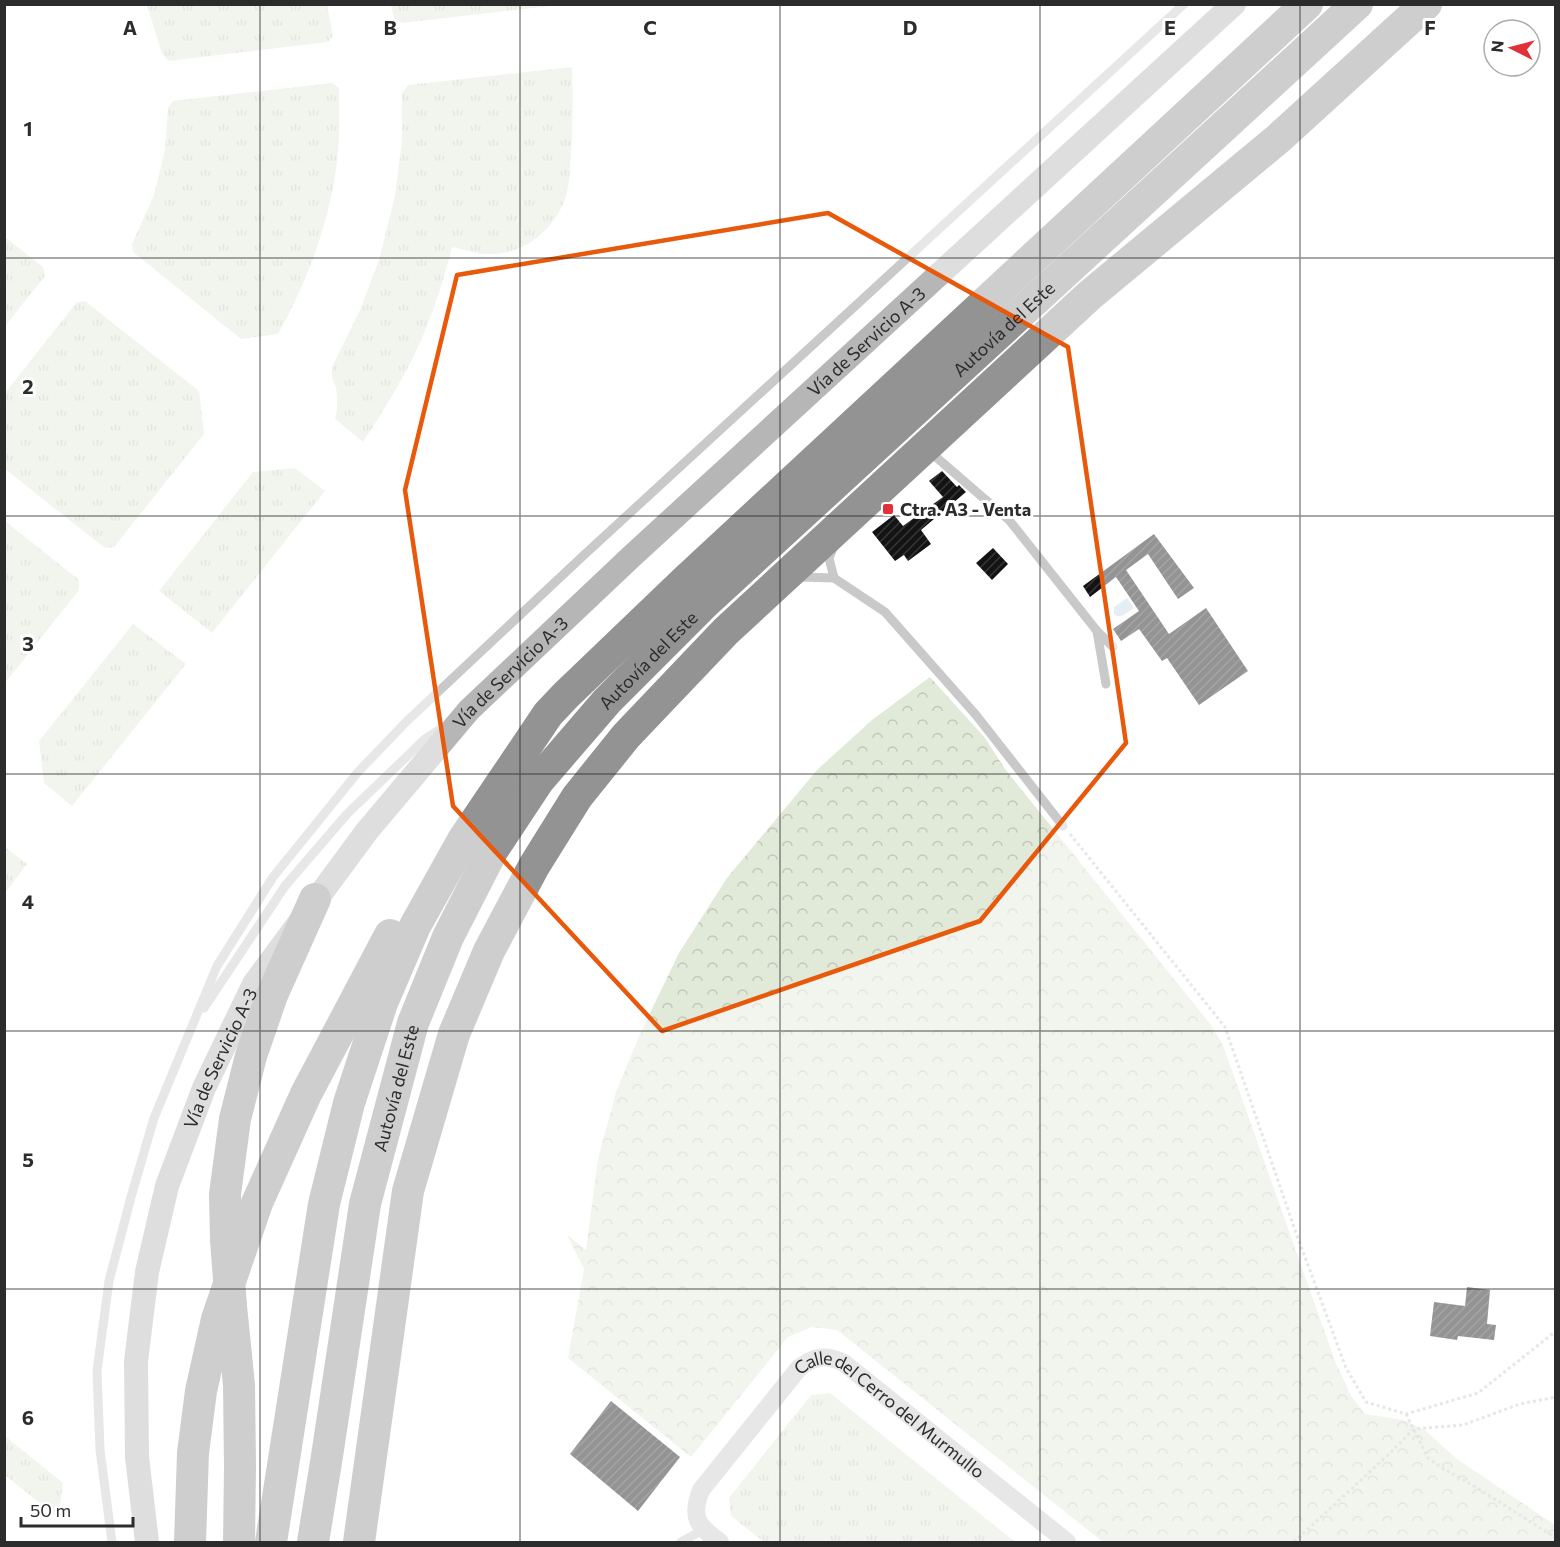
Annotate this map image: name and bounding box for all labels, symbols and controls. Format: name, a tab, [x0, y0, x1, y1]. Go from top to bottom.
text: A	[123, 15, 137, 39]
text: B	[383, 15, 397, 39]
text: C	[643, 15, 657, 39]
text: D	[903, 15, 917, 39]
text: E	[1164, 15, 1176, 39]
text: F	[1424, 15, 1436, 39]
north arrow	[1482, 18, 1542, 78]
text: N	[1487, 39, 1507, 53]
text: 1	[23, 116, 33, 140]
street label: Autovía del Este	[948, 277, 1059, 381]
street label: Vía de Servicio A-3	[803, 282, 929, 401]
text: 2	[22, 374, 34, 398]
place label: Ctra. A3 - Venta	[900, 498, 1031, 520]
marker: Ctra. A3 - Venta	[881, 502, 895, 516]
street label: Autovía del Este	[594, 606, 702, 714]
street label: Vía de Servicio A-3	[448, 612, 572, 732]
text: 3	[22, 631, 34, 655]
text: 4	[22, 889, 34, 913]
street label: Vía de Servicio A-3	[179, 984, 261, 1131]
street label: Autovía del Este	[368, 1022, 423, 1154]
text: 5	[22, 1147, 34, 1171]
street label: Calle del Cerro del Murmullo	[789, 1346, 989, 1483]
text: 6	[22, 1405, 34, 1429]
scale bar	[21, 1490, 134, 1528]
text: 50 m	[30, 1499, 71, 1521]

